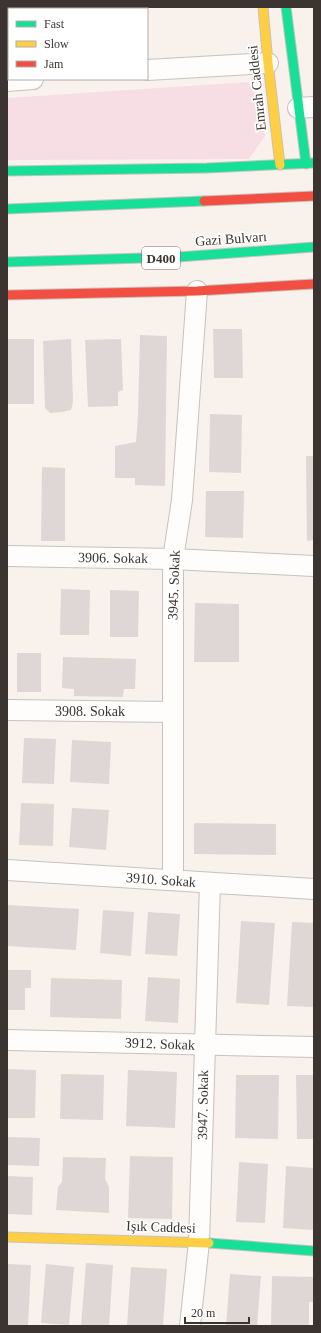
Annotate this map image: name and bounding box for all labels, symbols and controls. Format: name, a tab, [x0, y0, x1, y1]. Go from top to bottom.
legend	[8, 8, 148, 80]
text: Fast	[44, 17, 65, 31]
text: Slow	[44, 37, 69, 51]
street label: Emrah Caddesi	[245, 44, 269, 132]
text: Jam	[44, 57, 64, 71]
street label: Gazi Bulvarı	[195, 229, 268, 249]
road number: D400	[142, 247, 180, 269]
street label: 3906. Sokak	[78, 550, 148, 566]
street label: 3945. Sokak	[165, 550, 183, 620]
street label: 3908. Sokak	[55, 704, 125, 719]
street label: 3910. Sokak	[126, 870, 196, 890]
street label: 3912. Sokak	[125, 1035, 195, 1053]
street label: 3947. Sokak	[195, 1070, 211, 1140]
street label: Işık Caddesi	[126, 1218, 196, 1236]
scale bar	[185, 1299, 249, 1325]
text: 20 m	[191, 1306, 216, 1320]

